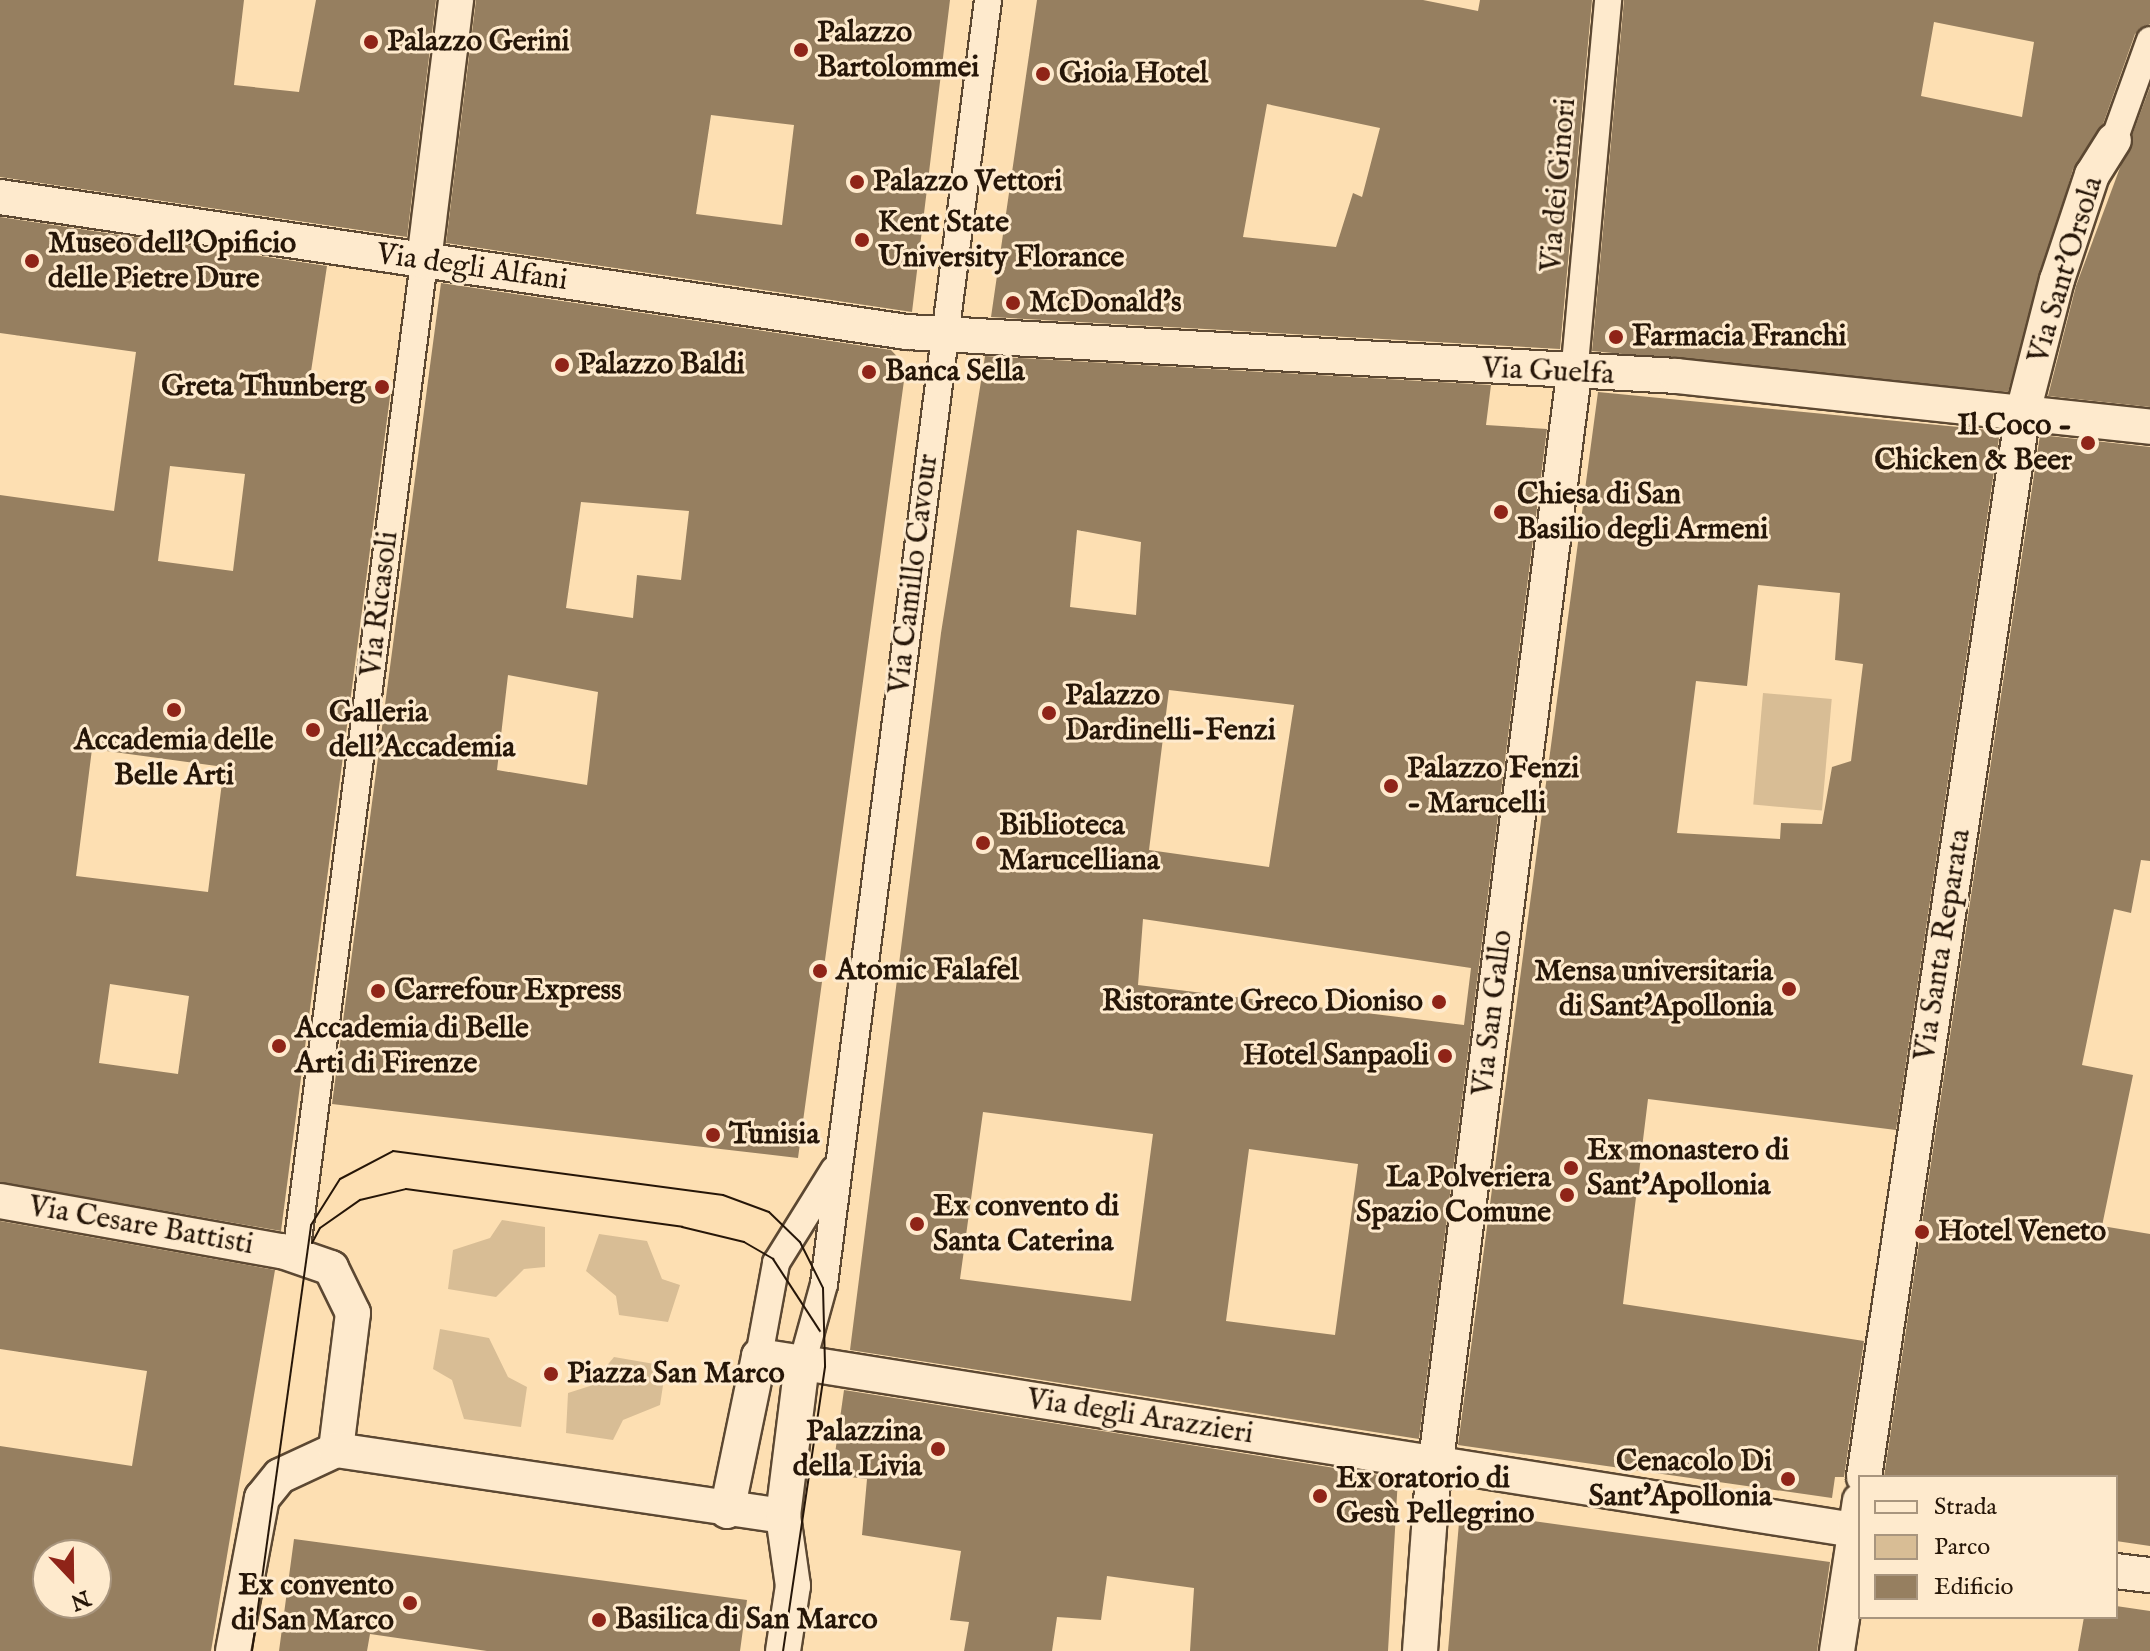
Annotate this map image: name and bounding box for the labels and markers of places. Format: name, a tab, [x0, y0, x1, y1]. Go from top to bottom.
place label: Palazzo Bartolommei	[817, 15, 979, 86]
place label: Palazzo Gerini	[387, 24, 569, 60]
marker: Palazzo Gerini	[362, 33, 380, 51]
marker: Palazzo Bartolommei	[792, 41, 810, 59]
place label: Gioia Hotel	[1059, 56, 1208, 92]
marker: Gioia Hotel	[1034, 65, 1052, 83]
place label: Palazzo Vettori	[873, 164, 1062, 200]
marker: Palazzo Vettori	[848, 173, 866, 191]
place label: Kent State University Florance	[878, 205, 1124, 276]
place label: Museo dell'Opificio delle Pietre Dure	[48, 226, 296, 296]
marker: Kent State University Florance	[853, 231, 871, 249]
marker: Museo dell'Opificio delle Pietre Dure	[23, 252, 41, 270]
place label: McDonald's	[1029, 285, 1182, 321]
marker: McDonald's	[1004, 294, 1022, 312]
place label: Farmacia Franchi	[1632, 319, 1847, 355]
marker: Farmacia Franchi	[1607, 328, 1625, 346]
place label: Palazzo Baldi	[578, 347, 745, 383]
place label: Banca Sella	[885, 354, 1025, 390]
marker: Palazzo Baldi	[553, 356, 571, 374]
marker: Banca Sella	[860, 363, 878, 381]
place label: Greta Thunberg	[161, 369, 366, 405]
marker: Greta Thunberg	[373, 378, 391, 396]
place label: Il Coco - Chicken & Beer	[1874, 408, 2072, 478]
marker: Il Coco - Chicken & Beer	[2079, 434, 2097, 452]
place label: Chiesa di San Basilio degli Armeni	[1517, 477, 1768, 548]
marker: Chiesa di San Basilio degli Armeni	[1492, 503, 1510, 521]
place label: Palazzo Dardinelli-Fenzi	[1065, 678, 1276, 748]
place label: Galleria dell'Accademia	[329, 695, 515, 766]
marker: Accademia delle Belle Arti	[165, 701, 183, 719]
marker: Palazzo Dardinelli-Fenzi	[1040, 704, 1058, 722]
marker: Galleria dell'Accademia	[304, 721, 322, 739]
place label: Accademia delle Belle Arti	[74, 723, 274, 794]
place label: Palazzo Fenzi - Marucelli	[1407, 751, 1579, 822]
marker: Palazzo Fenzi - Marucelli	[1382, 777, 1400, 795]
place label: Biblioteca Marucelliana	[999, 808, 1160, 878]
marker: Biblioteca Marucelliana	[974, 834, 992, 852]
place label: Atomic Falafel	[836, 953, 1019, 989]
place label: Mensa universitaria di Sant'Apollonia	[1534, 954, 1773, 1024]
marker: Atomic Falafel	[811, 962, 829, 980]
place label: Carrefour Express	[394, 973, 622, 1009]
marker: Mensa universitaria di Sant'Apollonia	[1780, 980, 1798, 998]
marker: Carrefour Express	[369, 982, 387, 1000]
place label: Ristorante Greco Dioniso	[1102, 984, 1423, 1020]
marker: Ristorante Greco Dioniso	[1430, 993, 1448, 1011]
place label: Accademia di Belle Arti di Firenze	[295, 1011, 529, 1082]
marker: Accademia di Belle Arti di Firenze	[270, 1037, 288, 1055]
place label: Hotel Sanpaoli	[1243, 1038, 1429, 1074]
marker: Hotel Sanpaoli	[1436, 1047, 1454, 1065]
place label: Tunisia	[729, 1117, 819, 1153]
marker: Tunisia	[704, 1126, 722, 1144]
place label: Ex monastero di Sant'Apollonia	[1587, 1133, 1789, 1204]
marker: Ex monastero di Sant'Apollonia	[1562, 1159, 1580, 1177]
place label: La Polveriera Spazio Comune	[1356, 1160, 1551, 1230]
marker: La Polveriera Spazio Comune	[1558, 1186, 1576, 1204]
place label: Ex convento di Santa Caterina	[933, 1189, 1119, 1260]
place label: Hotel Veneto	[1938, 1214, 2106, 1250]
marker: Ex convento di Santa Caterina	[908, 1215, 926, 1233]
marker: Hotel Veneto	[1913, 1223, 1931, 1241]
place label: Piazza San Marco	[567, 1356, 785, 1392]
marker: Piazza San Marco	[542, 1365, 560, 1383]
place label: Palazzina della Livia	[793, 1414, 922, 1484]
marker: Palazzina della Livia	[929, 1440, 947, 1458]
place label: Cenacolo Di Sant'Apollonia	[1589, 1444, 1772, 1514]
place label: Ex oratorio di Gesù Pellegrino	[1336, 1461, 1535, 1532]
marker: Cenacolo Di Sant'Apollonia	[1779, 1470, 1797, 1488]
marker: Ex oratorio di Gesù Pellegrino	[1311, 1487, 1329, 1505]
place label: Ex convento di San Marco	[231, 1568, 394, 1638]
marker: Ex convento di San Marco	[401, 1594, 419, 1612]
place label: Basilica di San Marco	[615, 1602, 878, 1638]
marker: Basilica di San Marco	[590, 1611, 608, 1629]

